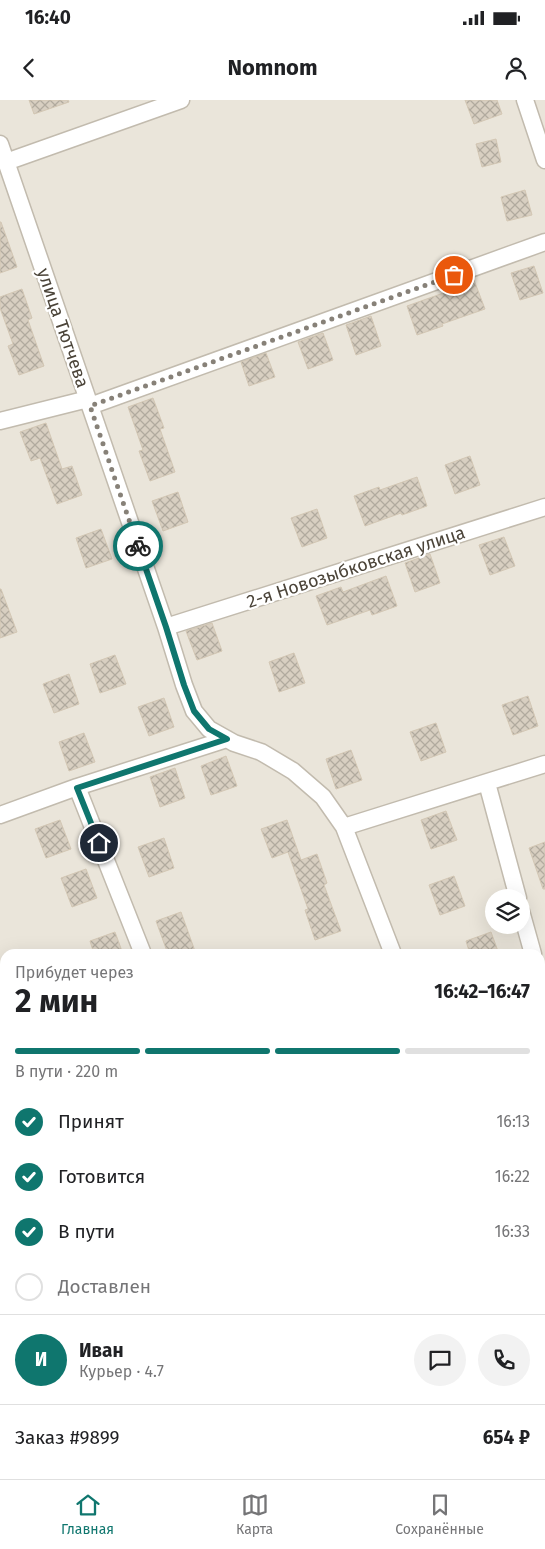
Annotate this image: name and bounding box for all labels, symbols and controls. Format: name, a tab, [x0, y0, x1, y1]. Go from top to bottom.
text: 16:40	[25, 6, 71, 29]
icon: back	[15, 54, 43, 82]
text: Nomnom	[227, 54, 318, 81]
icon: person	[502, 54, 530, 82]
pin	[433, 254, 475, 296]
icon: bag	[440, 261, 468, 289]
street label: улица Тютчева	[32, 265, 94, 391]
courier	[113, 521, 163, 571]
street label: 2-я Новозыбковская улица	[244, 521, 468, 613]
icon: bike	[124, 532, 152, 560]
pin	[78, 822, 120, 864]
icon: home	[85, 829, 113, 857]
map controls	[485, 889, 530, 934]
button: layers	[485, 889, 530, 934]
text: Прибудет через	[15, 963, 134, 982]
text: 16:42–16:47	[434, 980, 530, 1003]
text: 2 мин	[15, 982, 98, 1020]
text: В пути · 220 m	[15, 1062, 118, 1081]
icon: check	[15, 1108, 43, 1136]
text: Принят	[58, 1110, 124, 1133]
text: 16:13	[496, 1112, 530, 1131]
icon: check	[15, 1163, 43, 1191]
text: Готовится	[58, 1165, 145, 1188]
text: 16:22	[495, 1167, 530, 1186]
icon: check	[15, 1218, 43, 1246]
text: В пути	[58, 1220, 115, 1243]
text: 16:33	[495, 1222, 530, 1241]
text: Доставлен	[58, 1275, 151, 1298]
button: chat	[414, 1334, 466, 1386]
button: phone	[478, 1334, 530, 1386]
text: Иван	[79, 1339, 124, 1362]
text: И	[35, 1348, 47, 1371]
text: Курьер · 4.7	[79, 1362, 164, 1381]
text: Заказ #9899	[15, 1426, 120, 1449]
text: 654 ₽	[483, 1426, 530, 1449]
tab: Главная	[61, 1491, 114, 1538]
tab: Карта	[236, 1491, 273, 1538]
tab: Сохранённые	[395, 1491, 484, 1538]

